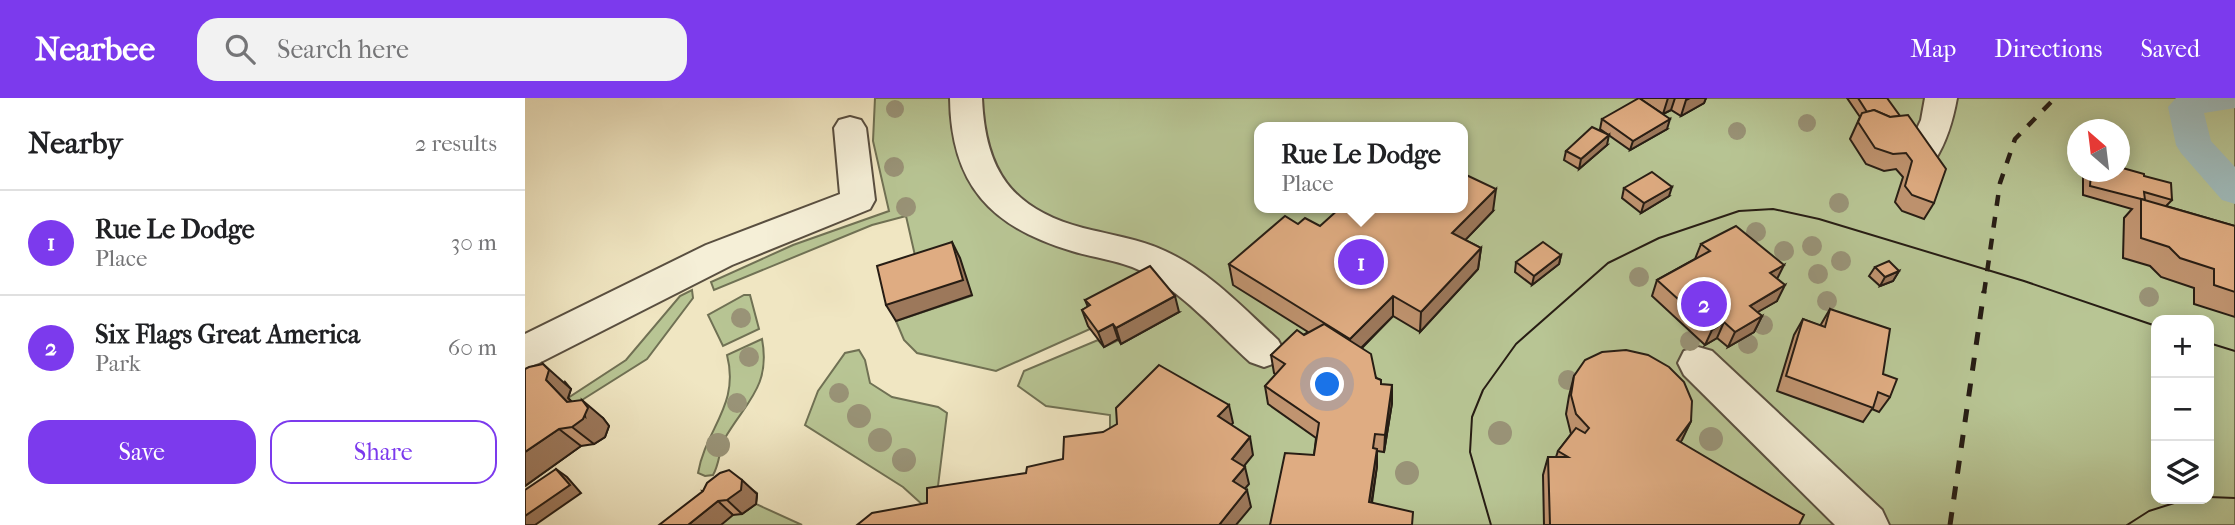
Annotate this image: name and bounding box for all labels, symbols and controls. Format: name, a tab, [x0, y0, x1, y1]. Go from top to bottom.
search box	[197, 18, 687, 81]
text: Nearbee	[35, 30, 155, 69]
icon: search	[221, 30, 259, 68]
text: Search here	[277, 34, 409, 65]
text: Map	[1910, 35, 1956, 63]
text: Directions	[1994, 35, 2102, 63]
text: Saved	[2140, 35, 2200, 63]
north arrow	[2067, 119, 2130, 182]
popup	[1254, 122, 1468, 213]
text: Nearby	[28, 126, 123, 161]
text: 2 results	[415, 130, 497, 157]
text: Rue Le Dodge	[1281, 139, 1441, 170]
text: Place	[1281, 170, 1334, 197]
text: Rue Le Dodge	[95, 214, 255, 245]
text: 1	[47, 229, 55, 256]
text: 30 m	[451, 229, 497, 256]
pin: 1	[1338, 236, 1384, 288]
text: Place	[95, 245, 147, 272]
pin: 2	[1681, 278, 1727, 330]
map controls	[2151, 315, 2214, 504]
button: +	[2151, 315, 2214, 378]
text: Six Flags Great America	[95, 319, 360, 350]
text: 2	[45, 334, 57, 361]
text: 60 m	[448, 334, 497, 361]
text: Park	[95, 350, 141, 377]
your location	[1310, 367, 1344, 401]
button: −	[2151, 378, 2214, 441]
button: Save	[28, 420, 256, 484]
button: Share	[270, 420, 497, 484]
button: layers	[2151, 441, 2214, 504]

